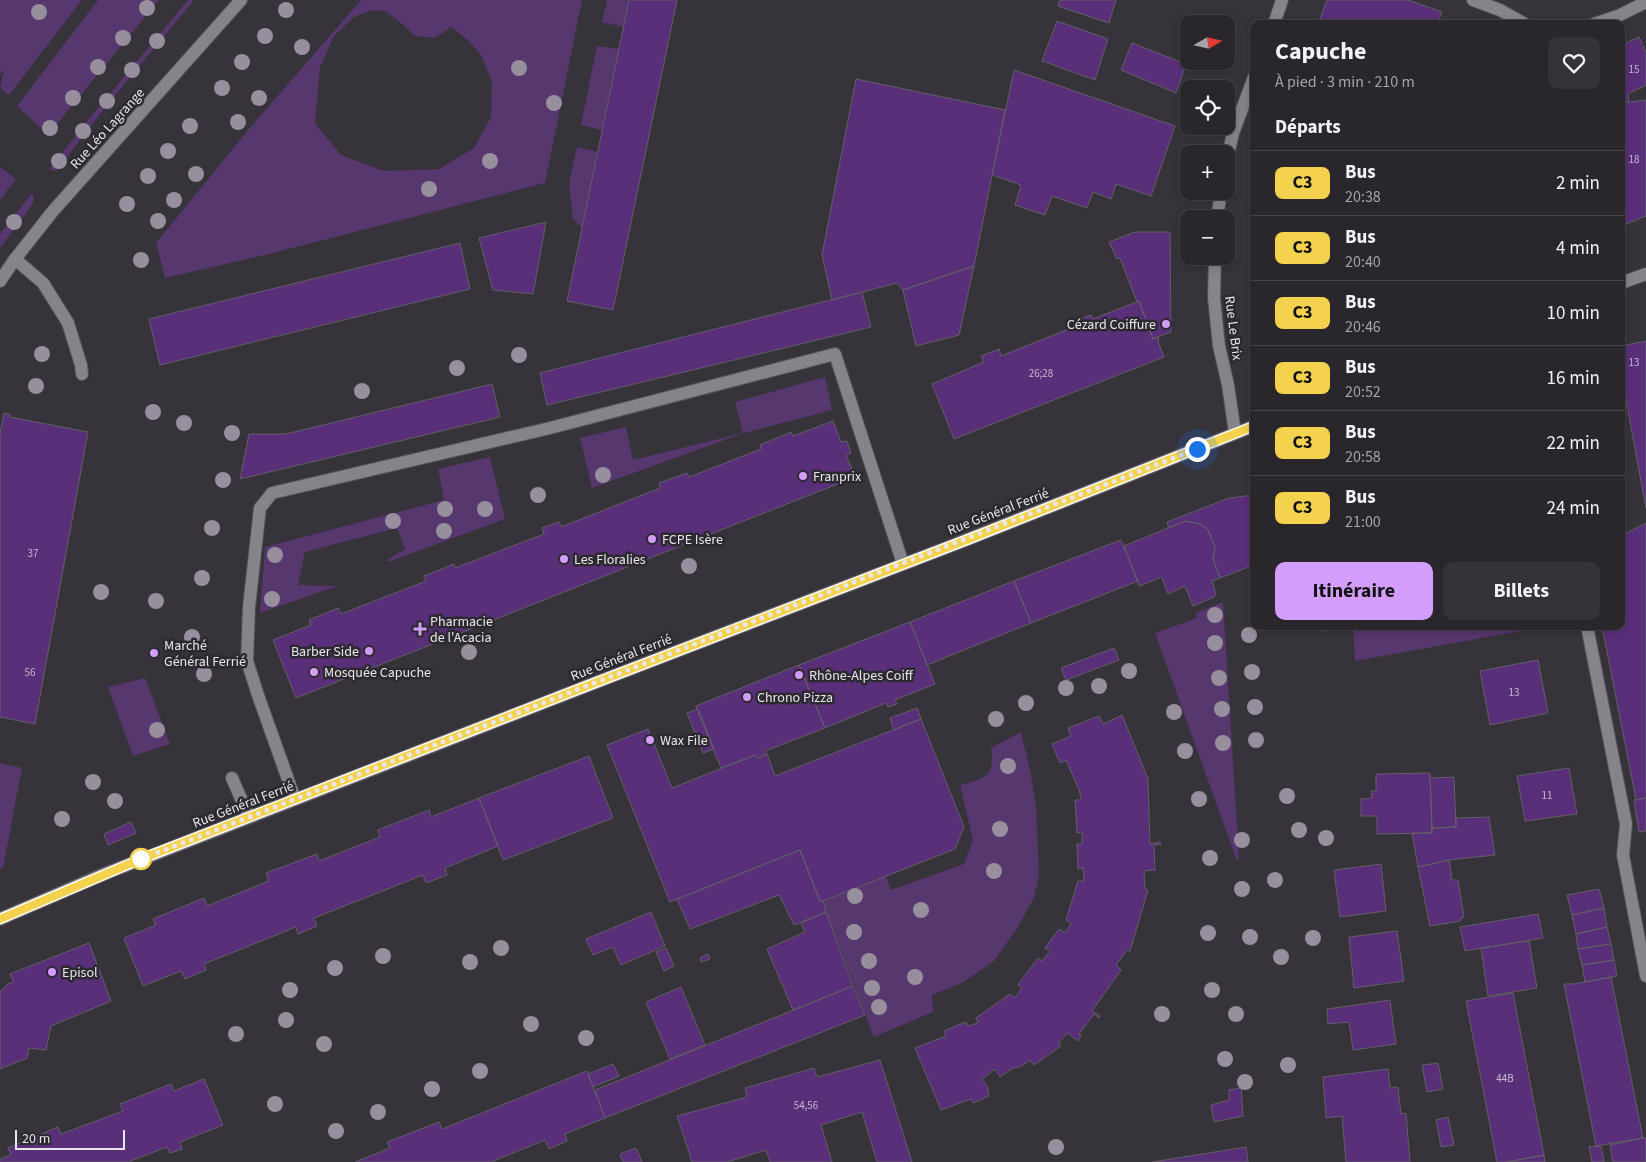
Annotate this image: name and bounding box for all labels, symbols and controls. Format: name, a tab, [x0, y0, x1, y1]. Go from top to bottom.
north arrow	[1180, 15, 1235, 70]
map controls	[1180, 15, 1235, 265]
text: Capuche	[1275, 34, 1366, 69]
button: heart	[1548, 37, 1600, 89]
house number: 15	[1629, 62, 1639, 77]
text: À pied · 3 min · 210 m	[1275, 71, 1415, 93]
button: locate	[1180, 80, 1235, 135]
street label: Rue Léo Lagrange	[66, 84, 150, 174]
text: Départs	[1275, 114, 1341, 141]
button: +	[1180, 145, 1235, 200]
house number: 18	[1629, 152, 1640, 167]
text: Bus	[1345, 159, 1376, 186]
text: C3	[1293, 170, 1312, 195]
text: 2 min	[1556, 170, 1600, 197]
text: 20:38	[1345, 186, 1381, 208]
button: −	[1180, 210, 1235, 265]
text: Bus	[1345, 224, 1376, 251]
text: C3	[1293, 235, 1312, 260]
text: 4 min	[1556, 235, 1600, 262]
text: 20:40	[1345, 251, 1381, 273]
text: Bus	[1345, 289, 1376, 316]
street label: Rue Le Brix	[1219, 295, 1247, 362]
text: C3	[1293, 300, 1312, 325]
text: 10 min	[1546, 300, 1600, 327]
place label: Cézard Coiffure	[1067, 315, 1156, 335]
text: 20:46	[1345, 316, 1381, 338]
marker: Cézard Coiffure	[1160, 318, 1172, 330]
text: Bus	[1345, 354, 1376, 381]
house number: 13	[1629, 355, 1639, 370]
text: C3	[1293, 365, 1312, 390]
text: 16 min	[1546, 365, 1600, 392]
house number: 26;28	[1029, 366, 1054, 381]
text: 20:52	[1345, 381, 1381, 403]
text: Bus	[1345, 419, 1376, 446]
text: C3	[1293, 430, 1312, 455]
text: 22 min	[1546, 430, 1600, 457]
your location	[1185, 437, 1210, 462]
text: 20:58	[1345, 446, 1381, 468]
place label: Franprix	[813, 467, 862, 487]
marker: Franprix	[797, 470, 809, 482]
street label: Rue Général Ferrié	[945, 483, 1052, 540]
text: Bus	[1345, 484, 1376, 511]
text: C3	[1293, 495, 1312, 520]
text: 24 min	[1546, 495, 1600, 522]
text: 21:00	[1345, 511, 1381, 533]
place label: FCPE Isère	[662, 530, 723, 550]
marker: FCPE Isère	[646, 533, 658, 545]
house number: 37	[28, 546, 38, 561]
place label: Les Floralies	[574, 550, 646, 570]
marker: Les Floralies	[558, 553, 570, 565]
button: Itinéraire	[1275, 562, 1433, 620]
button: Billets	[1443, 562, 1600, 620]
place label: Pharmacie de l'Acacia	[430, 612, 493, 648]
marker: Pharmacie de l'Acacia	[414, 623, 426, 635]
street label: Rue Général Ferrié	[568, 629, 675, 686]
place label: Marché Général Ferrié	[164, 636, 246, 672]
place label: Barber Side	[291, 642, 359, 662]
marker: Barber Side	[363, 645, 375, 657]
marker: Marché Général Ferrié	[148, 647, 160, 659]
place label: Mosquée Capuche	[324, 663, 431, 683]
house number: 56	[25, 665, 36, 680]
marker: Mosquée Capuche	[308, 666, 320, 678]
place label: Rhône-Alpes Coiff	[809, 666, 914, 686]
marker: Rhône-Alpes Coiff	[793, 669, 805, 681]
house number: 13	[1509, 685, 1519, 700]
place label: Chrono Pizza	[757, 688, 833, 708]
marker: Chrono Pizza	[741, 691, 753, 703]
place label: Wax File	[660, 731, 708, 751]
marker: Wax File	[644, 734, 656, 746]
street label: Rue Général Ferrié	[190, 776, 297, 833]
house number: 11	[1542, 788, 1552, 803]
unlabelled marker	[130, 848, 152, 870]
place label: Episol	[62, 963, 98, 983]
marker: Episol	[46, 966, 58, 978]
house number: 44B	[1496, 1071, 1514, 1086]
house number: 54,56	[794, 1098, 819, 1113]
scale bar	[15, 1127, 125, 1150]
text: 20 m	[22, 1129, 50, 1149]

